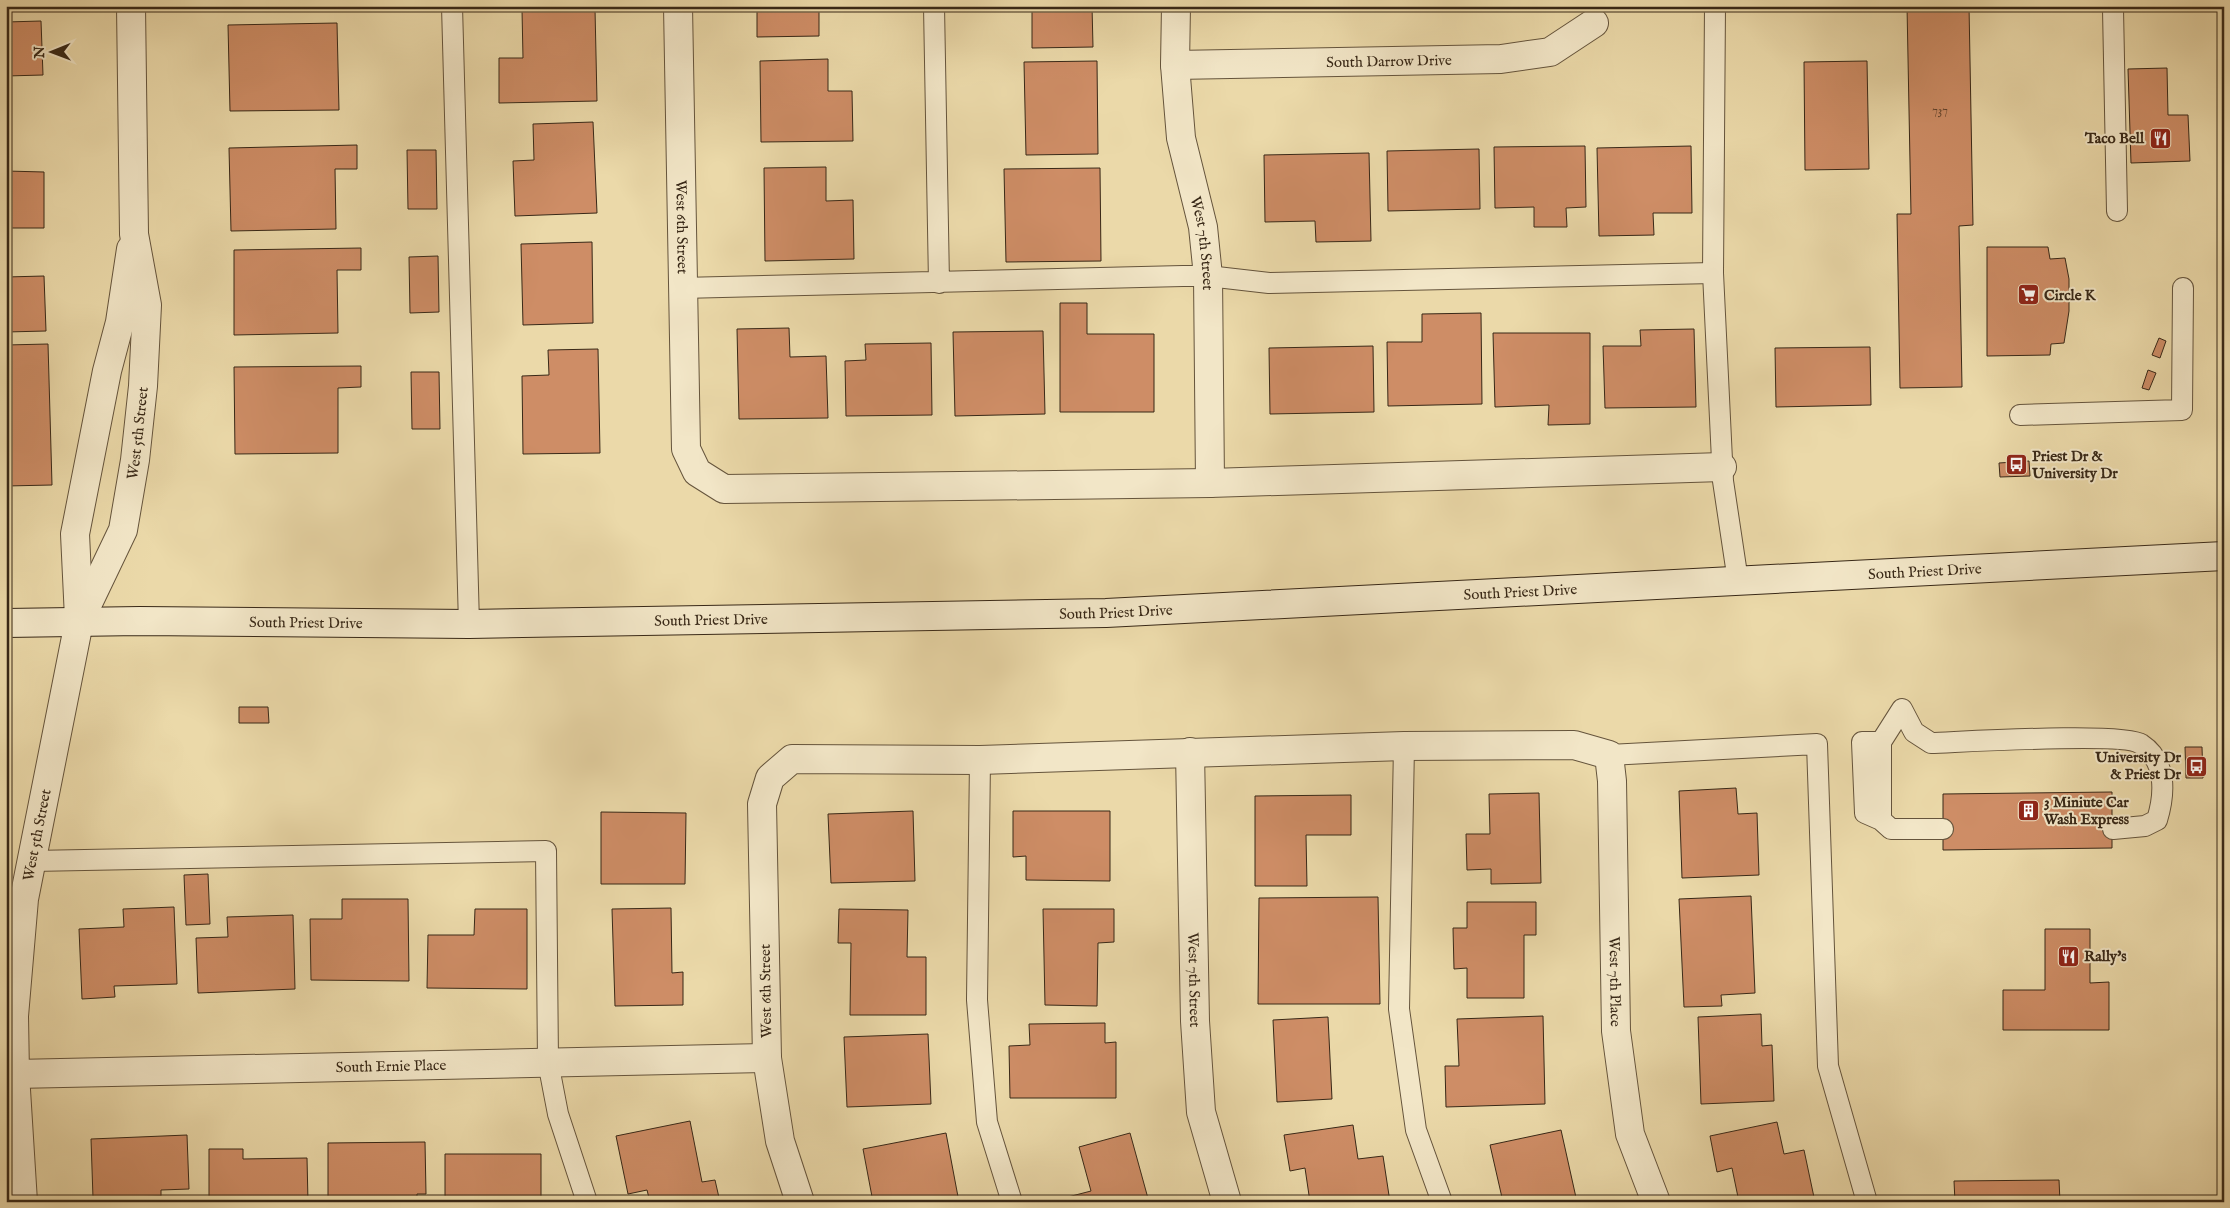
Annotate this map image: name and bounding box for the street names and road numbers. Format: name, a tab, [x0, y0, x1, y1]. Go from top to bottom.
street label: South Darrow Drive	[1326, 50, 1452, 72]
street label: West 6th Street	[672, 180, 692, 274]
street label: West 7th Street	[1186, 194, 1218, 290]
street label: West 5th Street	[122, 386, 152, 481]
street label: South Priest Drive	[1868, 559, 1982, 584]
street label: South Priest Drive	[1463, 579, 1578, 604]
street label: South Priest Drive	[1059, 600, 1173, 623]
street label: South Priest Drive	[654, 609, 768, 630]
street label: South Priest Drive	[249, 612, 363, 633]
street label: West 5th Street	[18, 787, 55, 883]
street label: West 7th Street	[1184, 932, 1205, 1028]
street label: West 7th Place	[1605, 936, 1625, 1027]
street label: West 6th Street	[756, 944, 776, 1038]
street label: South Ernie Place	[335, 1055, 447, 1077]

